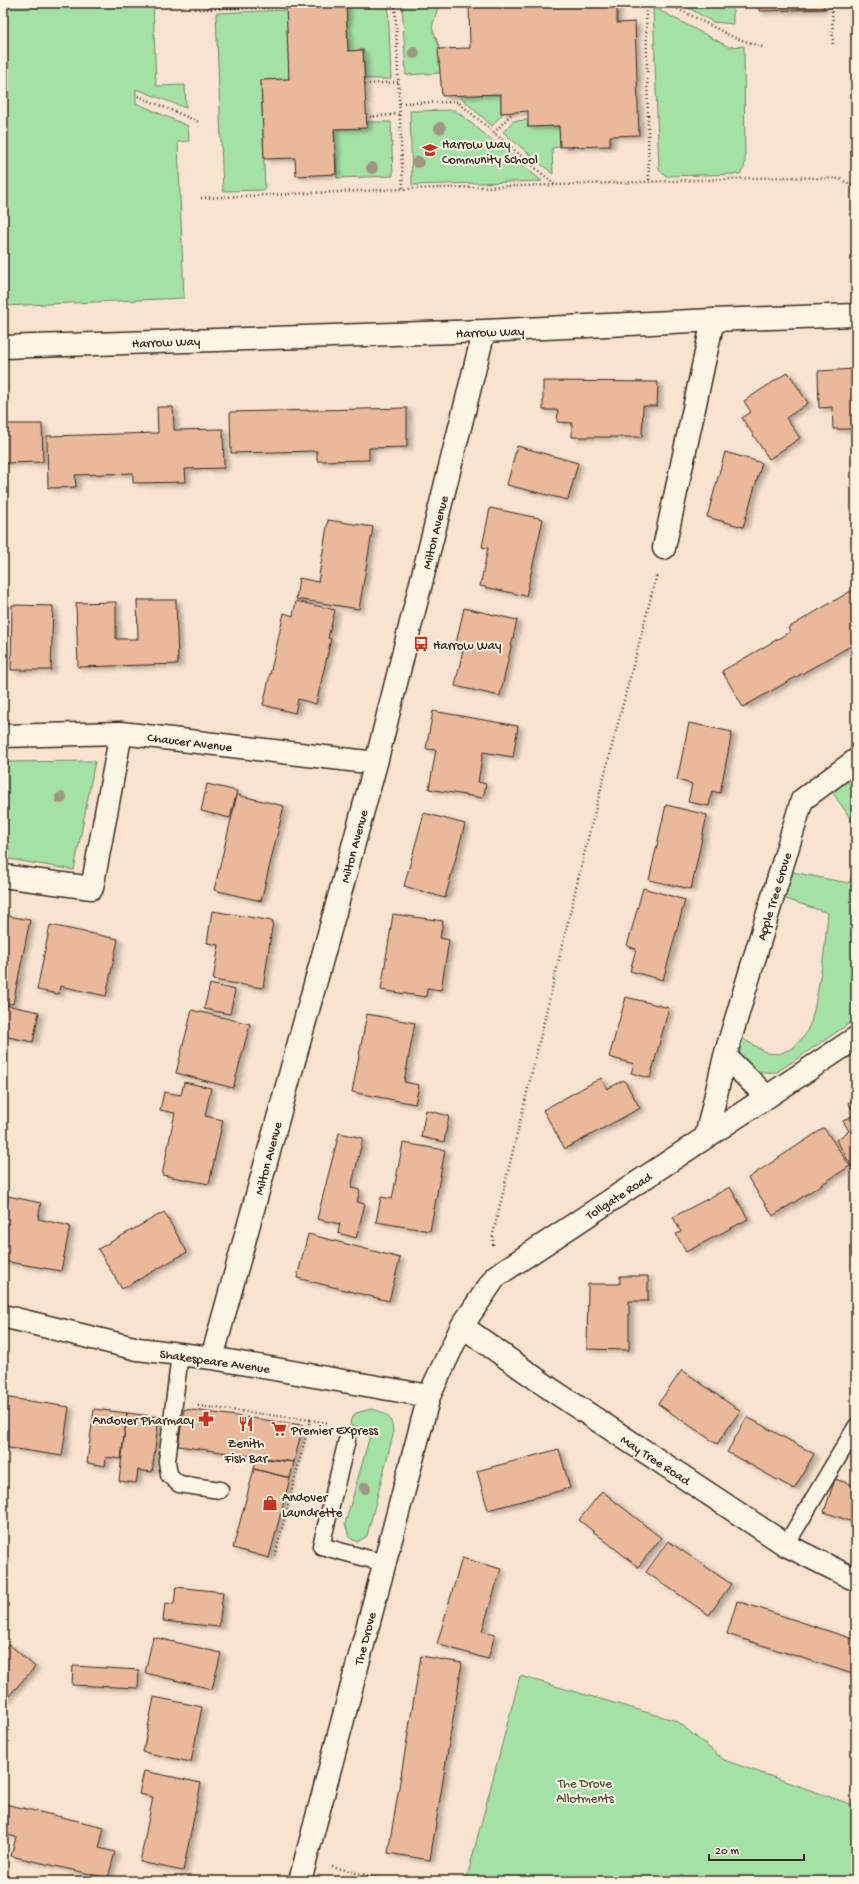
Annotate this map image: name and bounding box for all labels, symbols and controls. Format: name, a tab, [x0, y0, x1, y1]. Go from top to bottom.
place label: Harrow Way Community School	[442, 138, 538, 168]
school or university icon: Harrow Way Community School	[421, 141, 439, 159]
street label: Harrow Way	[456, 325, 525, 342]
street label: Harrow Way	[132, 335, 201, 352]
street label: Milton Avenue	[420, 494, 453, 571]
bus stop icon: Harrow Way	[412, 635, 430, 653]
place label: Harrow Way	[433, 639, 502, 654]
street label: Chaucer Avenue	[146, 731, 233, 756]
street label: Milton Avenue	[338, 808, 372, 885]
street label: Apple Tree Grove	[755, 851, 796, 943]
street label: Milton Avenue	[252, 1120, 286, 1197]
street label: Tollgate Road	[583, 1169, 656, 1225]
street label: Shakespeare Avenue	[158, 1347, 271, 1378]
pharmacy icon: Andover Pharmacy	[197, 1410, 215, 1428]
place label: Andover Pharmacy	[92, 1414, 195, 1429]
restaurant icon: Zenith Fish Bar	[237, 1415, 255, 1433]
supermarket icon: Premier Express	[270, 1420, 288, 1438]
place label: Premier Express	[290, 1424, 379, 1439]
street label: May Tree Road	[617, 1433, 694, 1490]
place label: Zenith Fish Bar	[224, 1437, 269, 1467]
place label: Andover Laundrette	[282, 1491, 343, 1521]
shop icon: Andover Laundrette	[261, 1494, 279, 1512]
street label: The Drove	[352, 1610, 381, 1668]
park label: The Drove Allotments	[556, 1777, 615, 1807]
scale bar	[709, 1836, 804, 1862]
text: 20 m	[715, 1845, 740, 1859]

